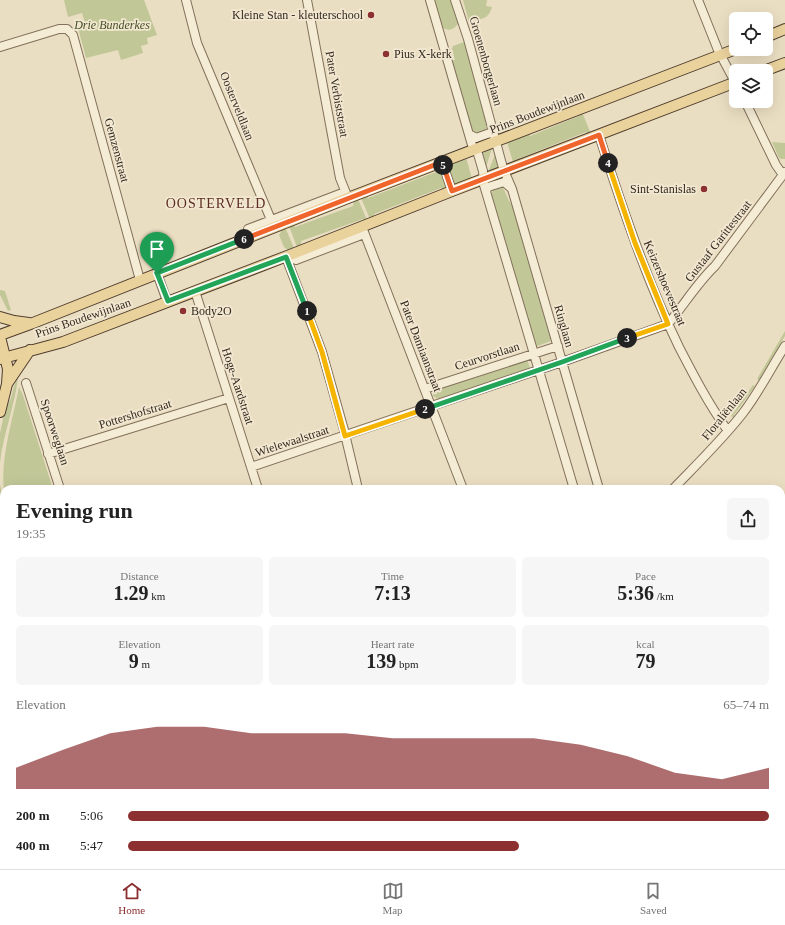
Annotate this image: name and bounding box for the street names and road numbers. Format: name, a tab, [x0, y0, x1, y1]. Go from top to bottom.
street label: Groenenborgerlaan	[467, 15, 505, 107]
street label: Pater Verbiststraat	[323, 50, 352, 139]
street label: Oosterveldlaan	[217, 70, 257, 142]
street label: Prins Boudewijnlaan	[488, 87, 586, 137]
street label: Gemzenstraat	[102, 116, 132, 184]
street label: Gustaaf Garittestraat	[682, 197, 755, 285]
street label: Keizershoevestraat	[641, 238, 690, 328]
street label: Prins Boudewijnlaan	[33, 295, 133, 341]
street label: Pater Damiaanstraat	[397, 298, 445, 394]
street label: Ringlaan	[551, 303, 577, 349]
street label: Ceurvorstlaan	[453, 339, 521, 373]
street label: Hoge-Aardstraat	[219, 346, 257, 427]
street label: Floraliënlaan	[699, 385, 749, 443]
street label: Pottershofstraat	[97, 396, 174, 432]
street label: Spoorweglaan	[38, 397, 72, 467]
street label: Wielewaalstraat	[253, 422, 331, 460]

